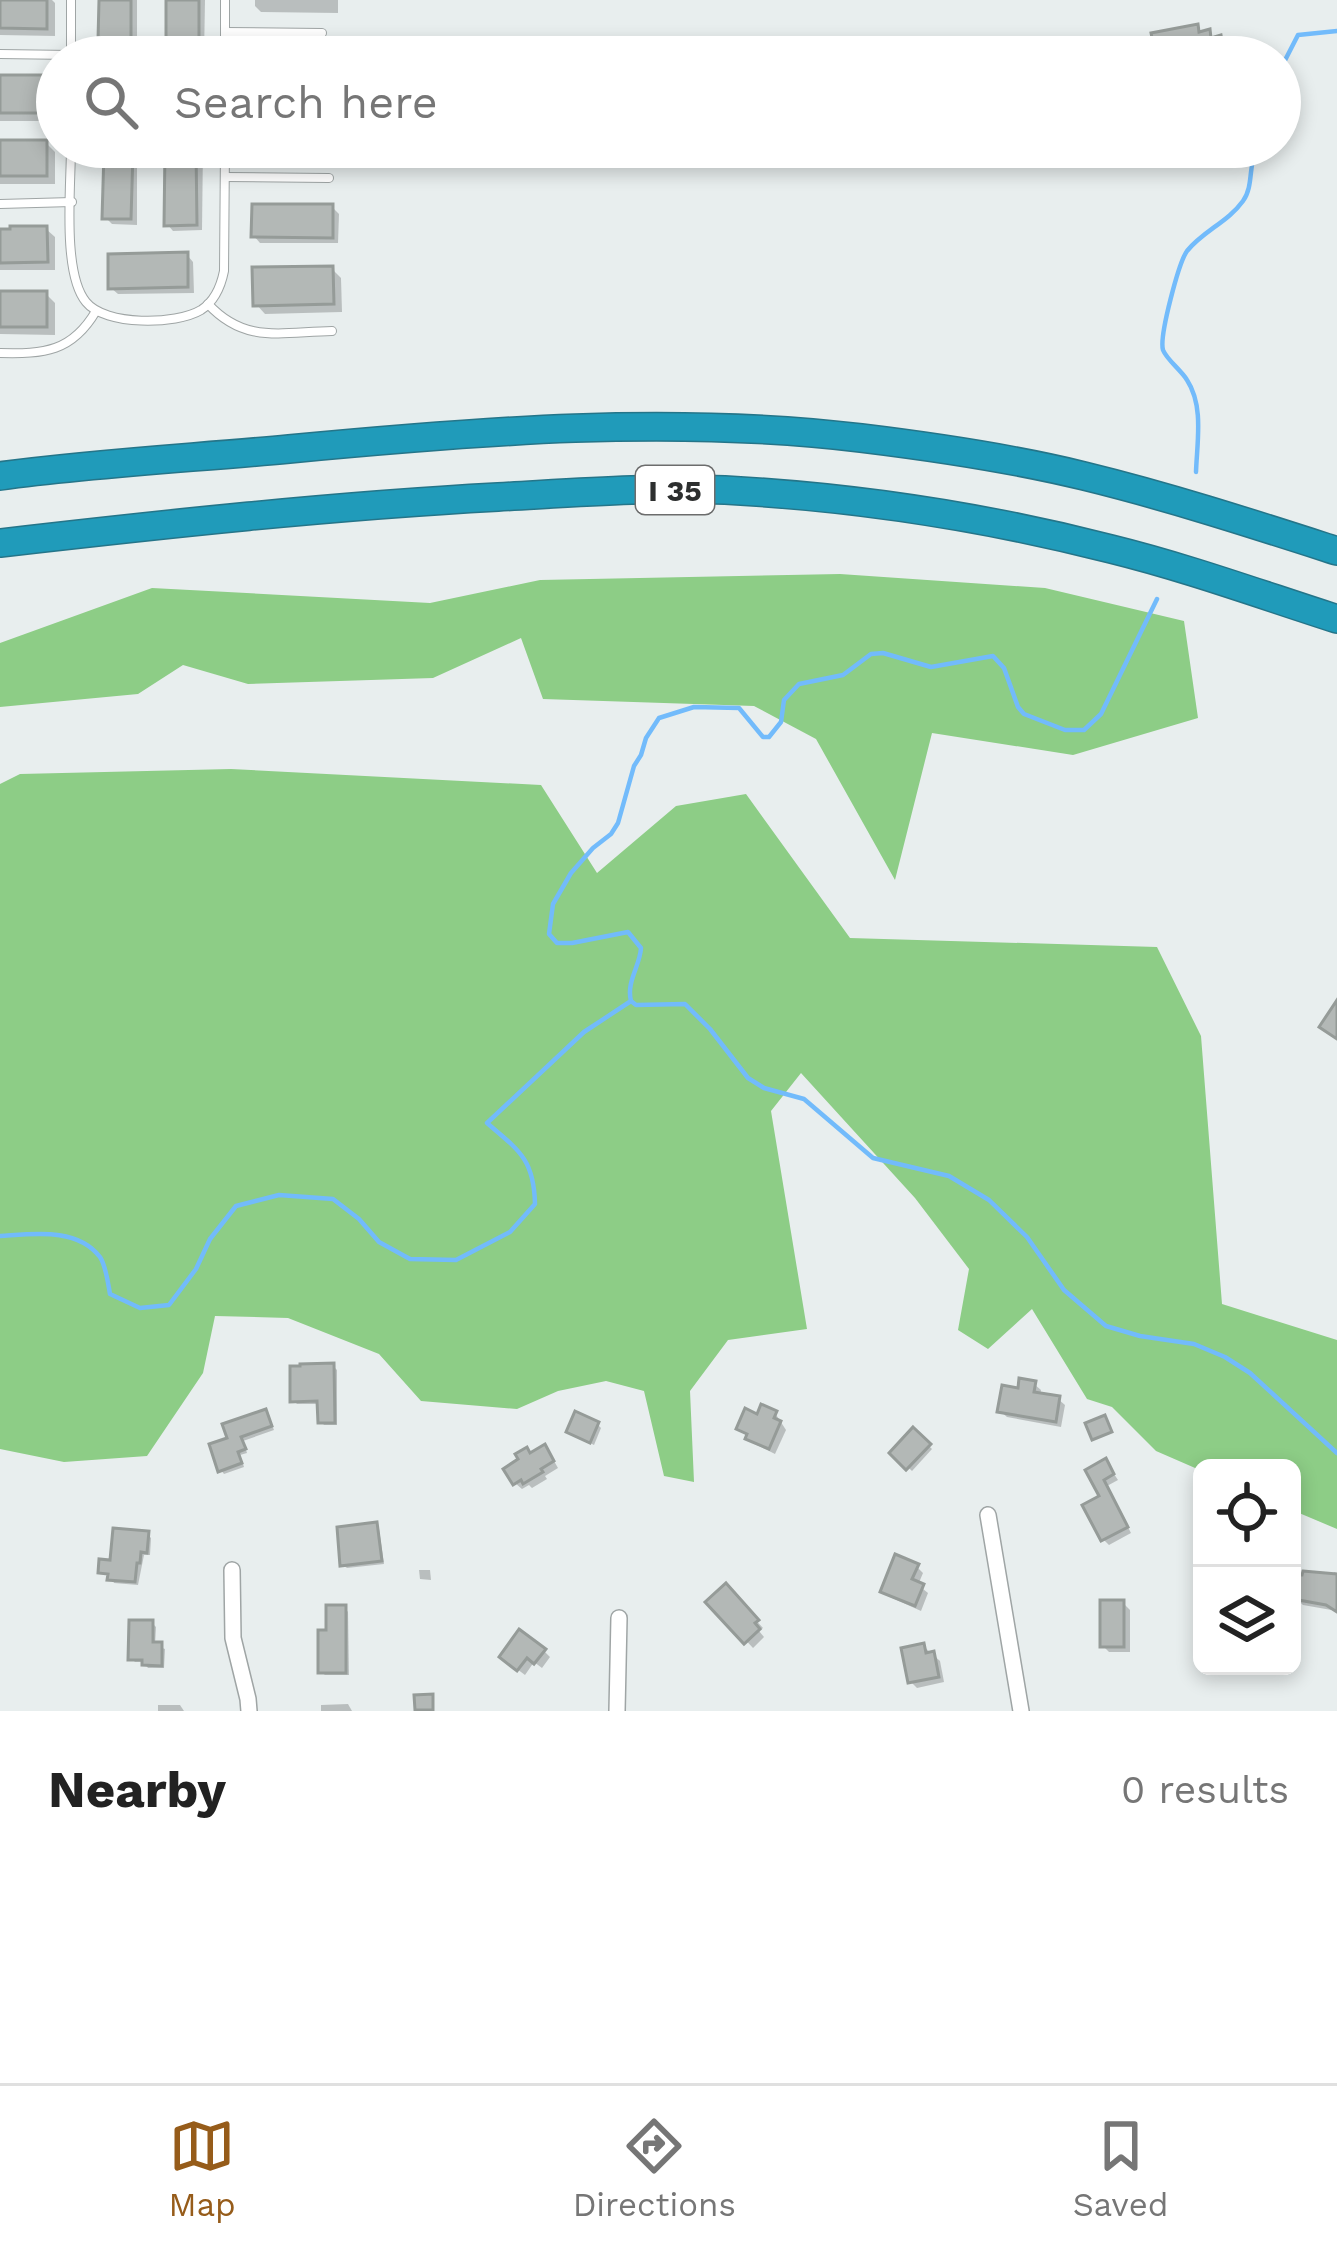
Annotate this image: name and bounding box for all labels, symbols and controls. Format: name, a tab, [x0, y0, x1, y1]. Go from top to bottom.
search box	[36, 36, 1301, 168]
icon: search	[78, 69, 144, 135]
text: Search here	[174, 76, 438, 129]
road number: I 35	[636, 466, 714, 514]
map controls	[1193, 1459, 1301, 1675]
button: locate	[1193, 1459, 1301, 1567]
button: layers	[1193, 1567, 1301, 1675]
text: Nearby	[48, 1760, 226, 1819]
text: 0 results	[1121, 1767, 1289, 1812]
tab: Map	[168, 2113, 236, 2224]
tab: Directions	[573, 2113, 736, 2224]
tab: Saved	[1073, 2113, 1169, 2224]

